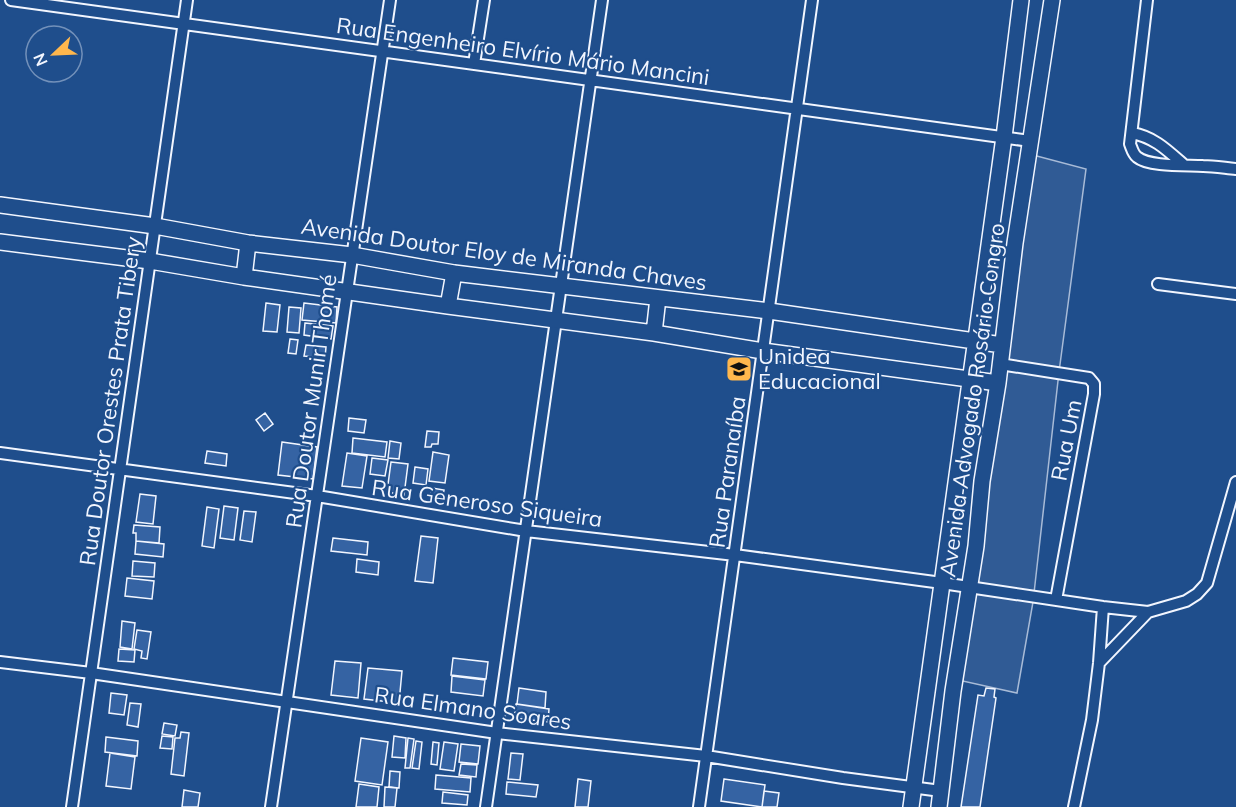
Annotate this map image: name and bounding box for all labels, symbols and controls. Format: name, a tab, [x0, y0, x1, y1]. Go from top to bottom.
street label: Rua Engenheiro Elvírio Mário Mancini	[335, 11, 711, 91]
north arrow	[24, 24, 84, 84]
text: N	[29, 50, 52, 69]
street label: Avenida Doutor Eloy de Miranda Chaves	[299, 212, 709, 296]
street label: Avenida Advogado Rosário Congro	[933, 221, 1011, 579]
street label: Rua Doutor Orestes Prata Tibery	[73, 234, 147, 567]
street label: Rua Doutor Munir Thomé	[279, 272, 343, 530]
place label: Unidea Educacional	[758, 342, 881, 395]
school or university icon: Unidea Educacional	[724, 354, 754, 384]
street label: Rua Paranaíba	[702, 394, 752, 550]
street label: Rua Um	[1044, 397, 1088, 483]
street label: Rua Generoso Siqueira	[370, 473, 604, 533]
street label: Rua Elmano Soares	[373, 680, 573, 736]

